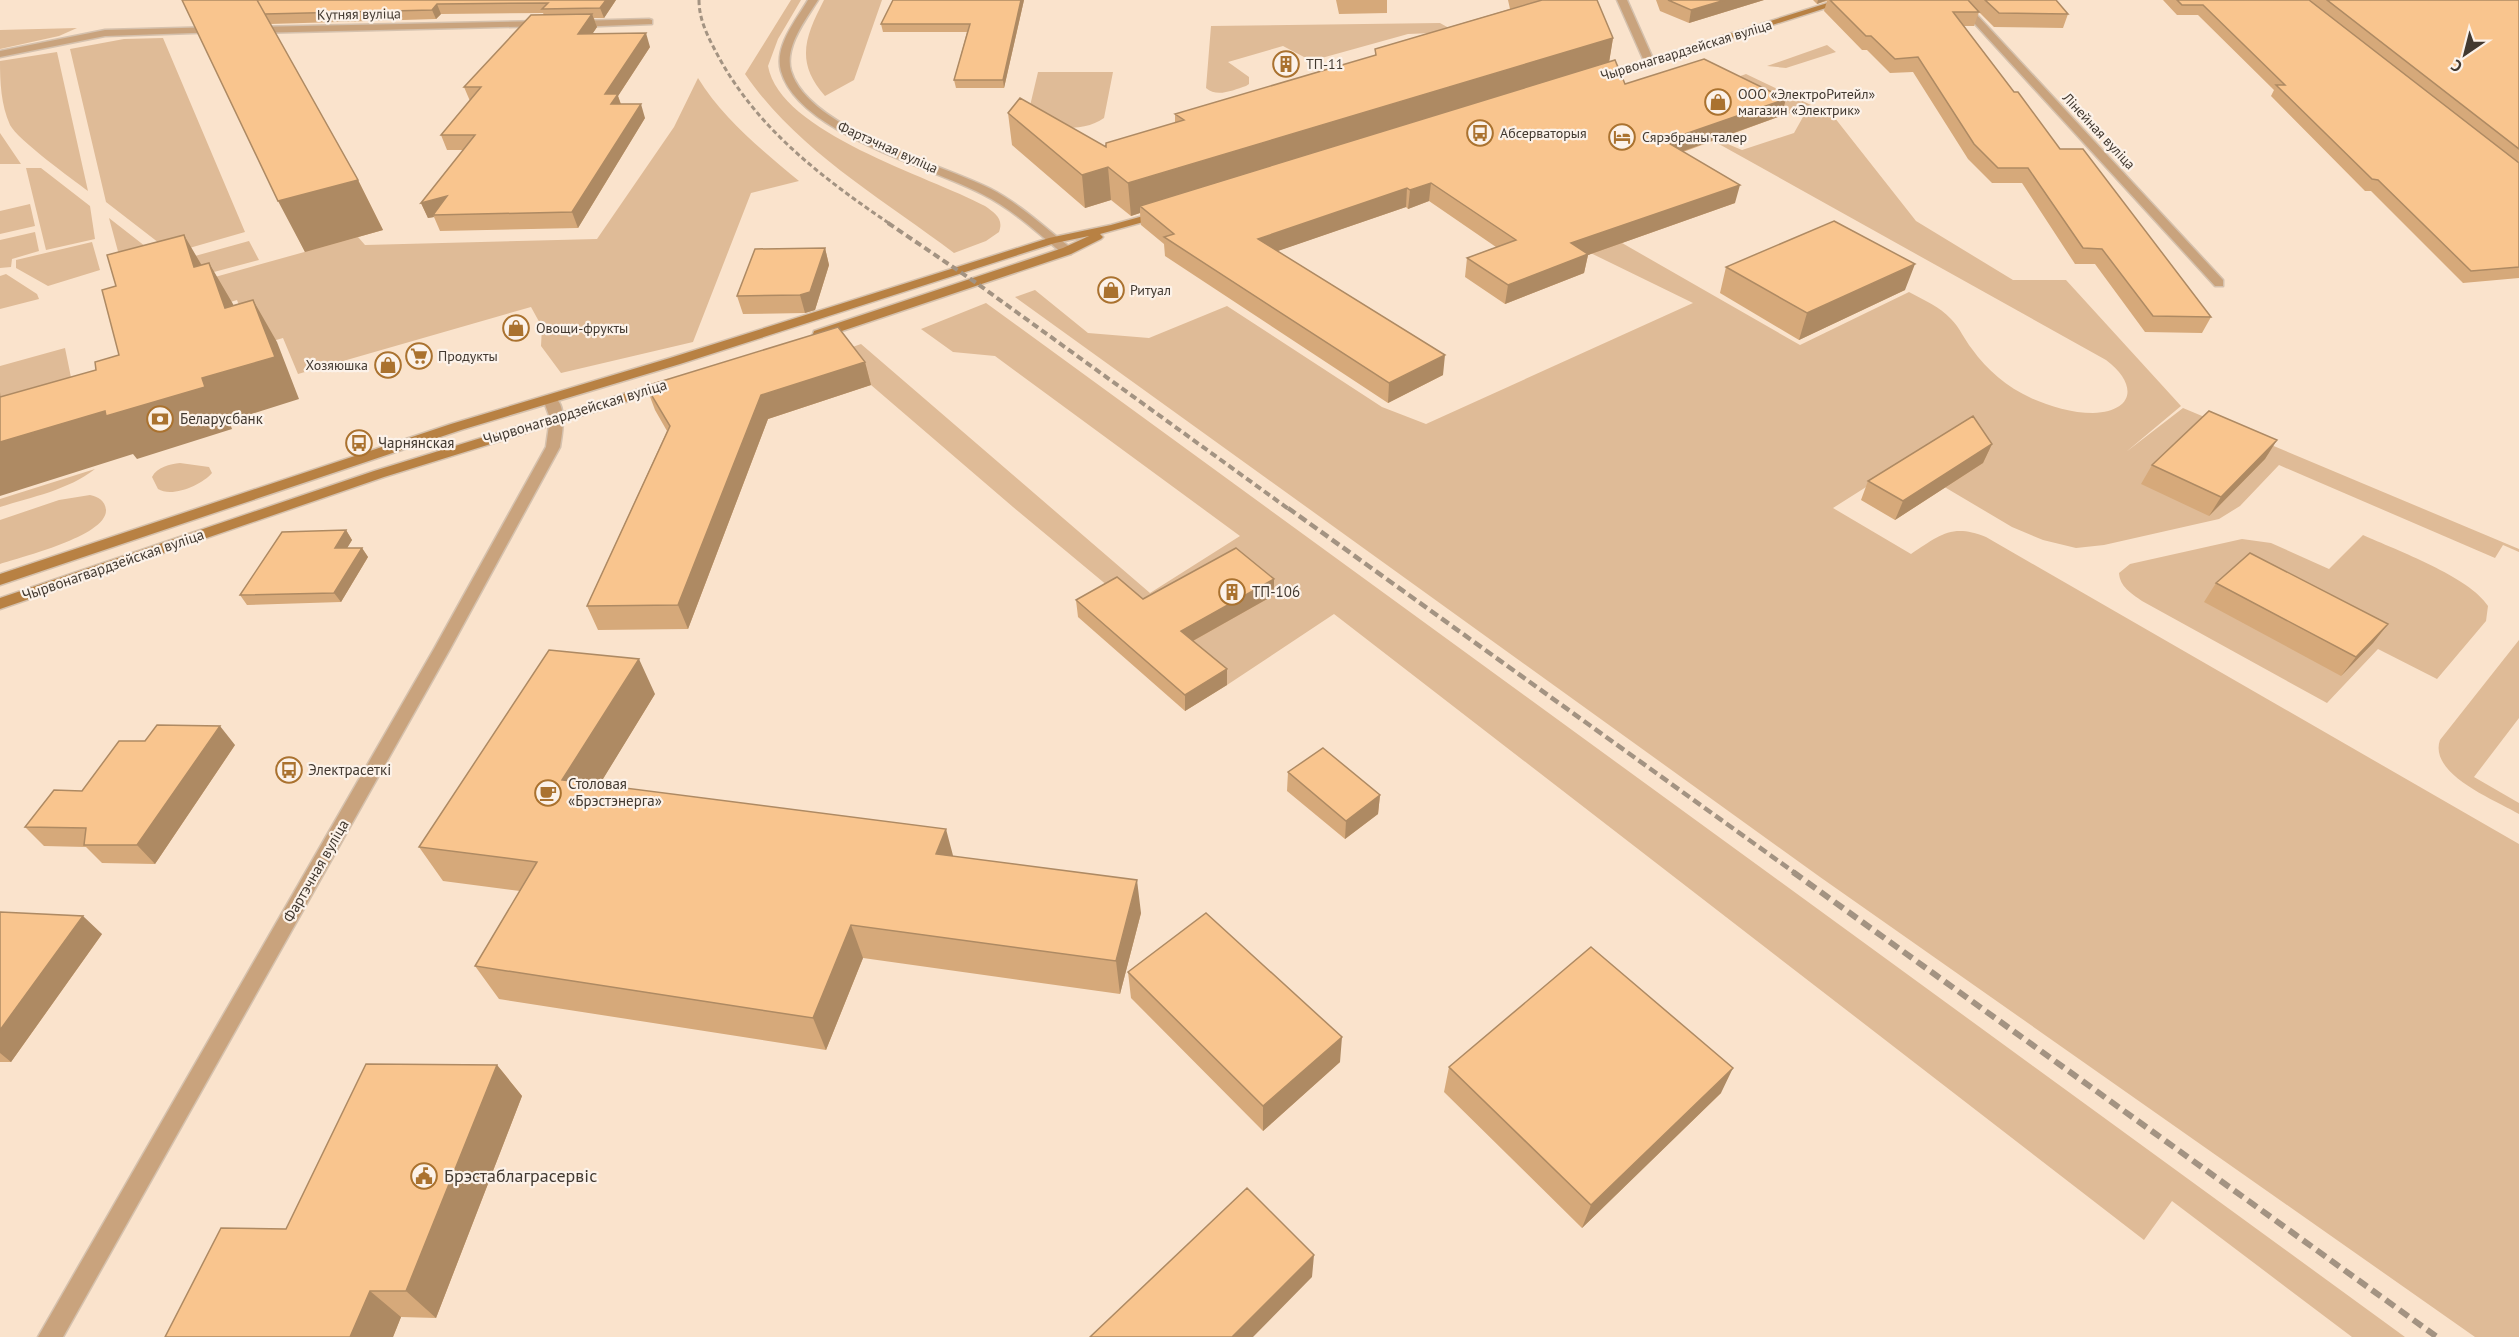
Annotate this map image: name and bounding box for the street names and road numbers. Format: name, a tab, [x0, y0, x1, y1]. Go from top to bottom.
street label: Кутняя вуліца	[317, 4, 401, 24]
street label: Чырвонагвардзейская вуліца	[1598, 15, 1774, 85]
street label: Лінейная вуліца	[2058, 88, 2139, 173]
street label: Фартэчная вуліца	[835, 117, 941, 177]
street label: Чырвонагвардзейская вуліца	[481, 374, 669, 449]
street label: Чырвонагвардзейская вуліца	[19, 524, 206, 605]
street label: Фартэчная вуліца	[278, 816, 353, 926]

